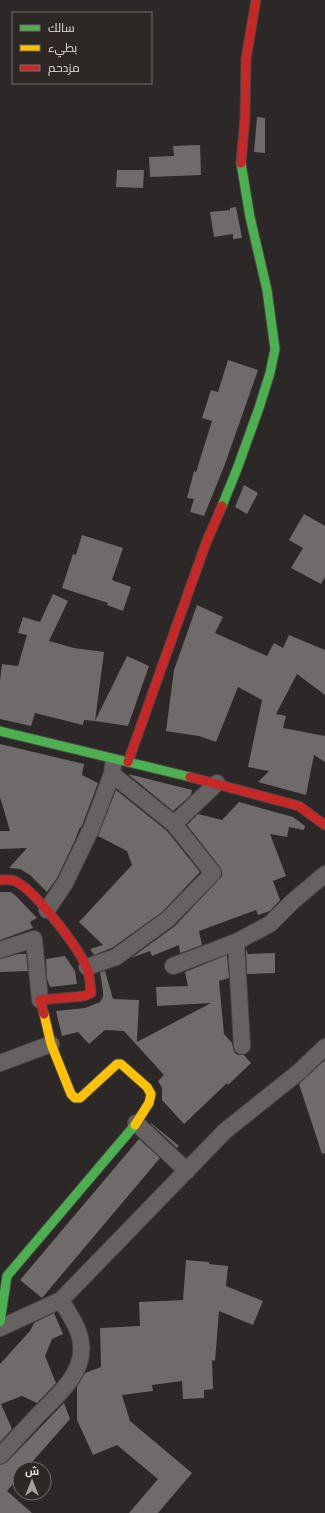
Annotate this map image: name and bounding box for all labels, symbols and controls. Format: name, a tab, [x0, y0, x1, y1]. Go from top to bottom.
legend	[12, 12, 152, 84]
text: سالك	[48, 20, 75, 35]
text: بطيء	[48, 40, 77, 58]
text: مزدحم	[48, 60, 80, 76]
north arrow	[12, 1461, 52, 1501]
text: ش	[25, 1464, 39, 1478]

